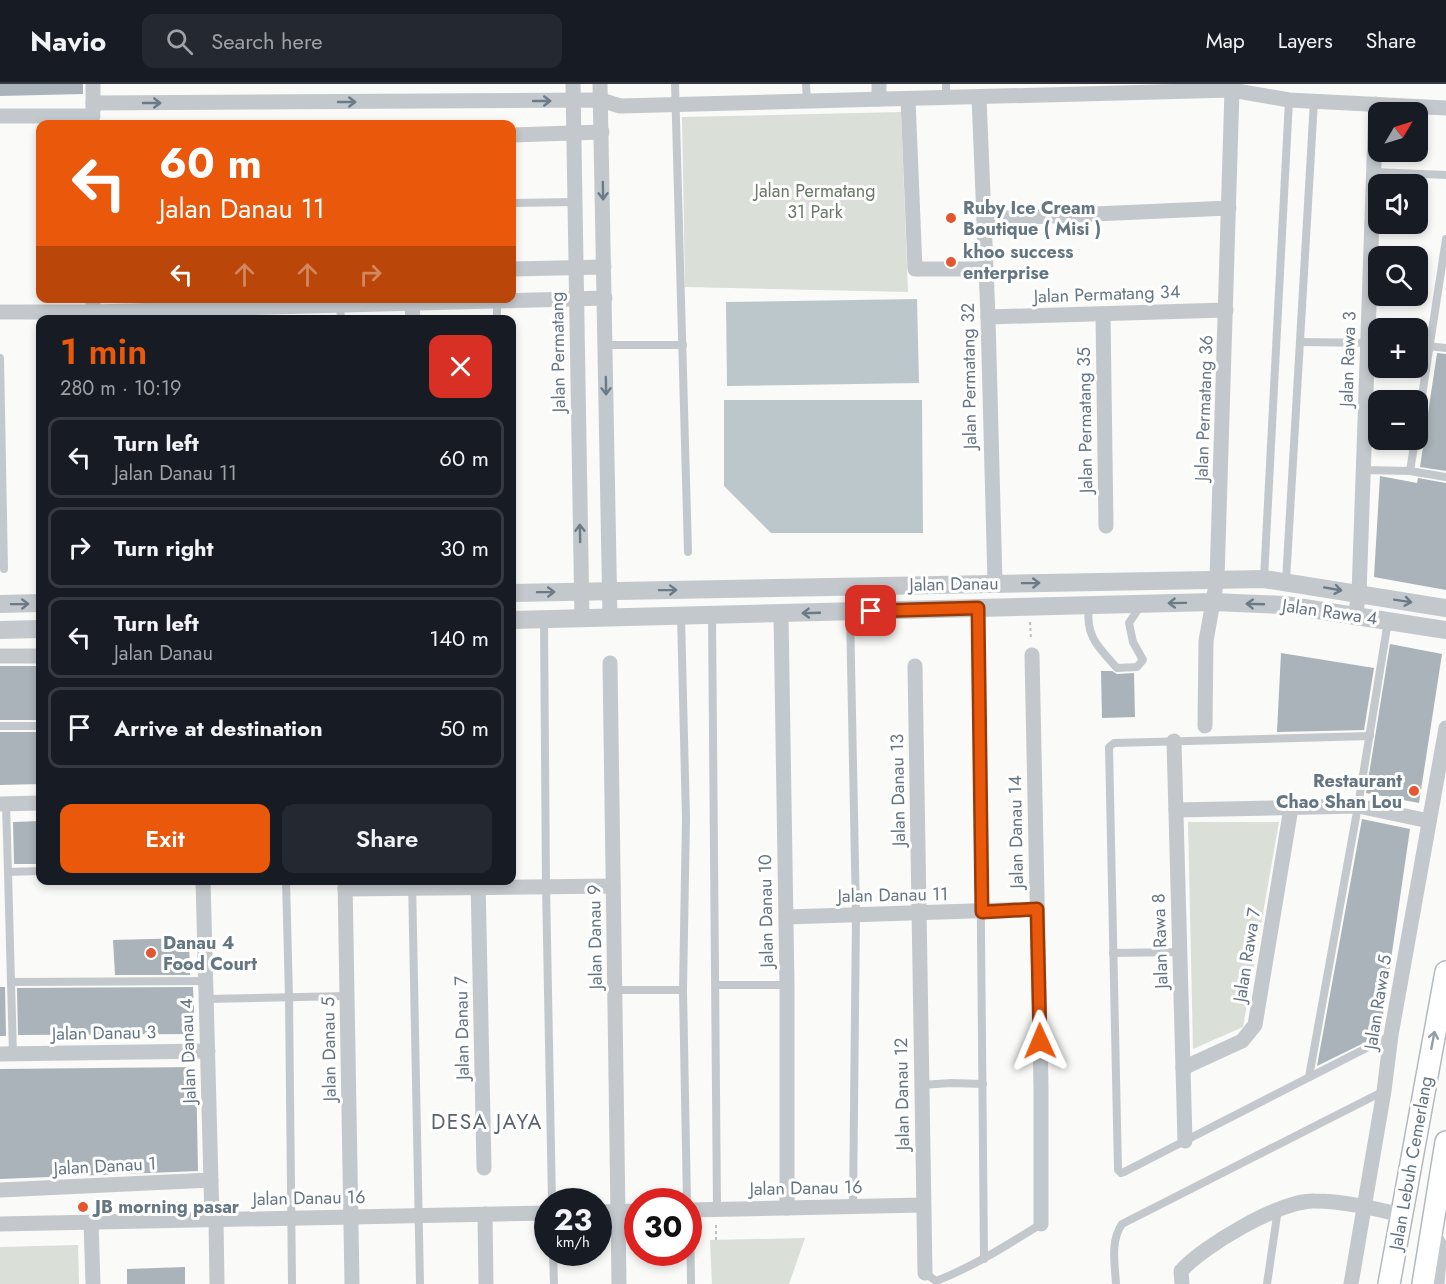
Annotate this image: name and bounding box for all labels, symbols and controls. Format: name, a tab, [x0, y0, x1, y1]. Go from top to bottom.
search box	[142, 14, 562, 68]
text: Navio	[30, 21, 106, 62]
icon: search	[163, 25, 196, 58]
text: Search here	[211, 25, 322, 57]
text: Map	[1206, 26, 1245, 56]
text: Layers	[1278, 26, 1333, 56]
text: Share	[1366, 26, 1416, 56]
one-way arrow	[531, 95, 551, 107]
one-way arrow	[336, 96, 356, 108]
one-way arrow	[141, 97, 161, 109]
north arrow	[1368, 102, 1428, 162]
map controls	[1368, 102, 1428, 450]
text: 60 m	[159, 133, 262, 194]
icon: left	[60, 144, 138, 222]
button: sound	[1368, 174, 1428, 234]
park label: Jalan Permatang 31 Park	[753, 178, 875, 225]
one-way arrow	[597, 180, 608, 200]
text: Jalan Danau 11	[159, 189, 325, 228]
place label: Ruby Ice Cream Boutique ( Misi )	[963, 195, 1101, 242]
marker: Ruby Ice Cream Boutique ( Misi )	[944, 211, 958, 225]
place label: khoo success enterprise	[963, 239, 1073, 286]
button: search	[1368, 246, 1428, 306]
marker: khoo success enterprise	[944, 255, 958, 269]
icon: left	[165, 258, 198, 291]
icon: ahead	[228, 258, 261, 291]
icon: ahead	[291, 258, 324, 291]
icon: right	[354, 258, 387, 291]
street label: Jalan Permatang 34	[1031, 278, 1181, 310]
street label: Jalan Permatang	[544, 291, 572, 415]
street label: Jalan Permatang 32	[955, 303, 983, 451]
street label: Jalan Rawa 3	[1333, 311, 1363, 409]
button: +	[1368, 318, 1428, 378]
text: 1 min	[60, 325, 147, 377]
street label: Jalan Permatang 36	[1188, 334, 1220, 484]
button: close	[429, 335, 492, 398]
street label: Jalan Permatang 35	[1071, 347, 1099, 495]
text: 280 m · 10:19	[60, 374, 181, 403]
one-way arrow	[600, 375, 612, 395]
button: −	[1368, 390, 1428, 450]
text: Turn left	[114, 427, 199, 459]
icon: left	[63, 441, 96, 474]
text: 60 m	[439, 442, 489, 474]
text: Jalan Danau 11	[114, 459, 237, 488]
one-way arrow	[575, 523, 586, 543]
icon: right	[63, 531, 96, 564]
text: Turn right	[114, 532, 214, 564]
text: 30 m	[440, 532, 489, 564]
street label: Jalan Danau	[907, 570, 999, 598]
one-way arrow	[1020, 577, 1040, 589]
one-way arrow	[657, 584, 677, 596]
one-way arrow	[1322, 584, 1342, 595]
pin	[845, 585, 896, 636]
one-way arrow	[536, 586, 556, 598]
street label: Jalan Rawa 4	[1279, 592, 1379, 632]
icon: arrive	[854, 594, 887, 627]
one-way arrow	[1392, 595, 1412, 606]
one-way arrow	[1168, 597, 1188, 609]
one-way arrow	[10, 598, 30, 610]
one-way arrow	[1246, 598, 1266, 609]
text: Turn left	[114, 607, 199, 639]
one-way arrow	[801, 607, 821, 618]
icon: left	[63, 621, 96, 654]
text: 140 m	[429, 622, 489, 654]
text: Jalan Danau	[114, 639, 213, 668]
icon: arrive	[63, 711, 96, 744]
text: Arrive at destination	[114, 712, 323, 744]
text: 50 m	[440, 712, 489, 744]
street label: Jalan Danau 13	[884, 733, 912, 848]
place label: Restaurant Chao Shan Lou	[1276, 768, 1402, 815]
street label: Jalan Danau 14	[1002, 775, 1030, 891]
marker: Restaurant Chao Shan Lou	[1407, 784, 1421, 798]
button: Exit	[60, 804, 270, 873]
button: Share	[282, 804, 492, 873]
street label: Jalan Danau 10	[752, 854, 780, 970]
street label: Jalan Danau 11	[835, 881, 949, 909]
street label: Jalan Danau 9	[581, 884, 609, 992]
street label: Jalan Rawa 8	[1145, 893, 1175, 991]
street label: Jalan Rawa 7	[1226, 906, 1267, 1006]
place label: Danau 4 Food Court	[163, 930, 257, 977]
marker: Danau 4 Food Court	[144, 946, 158, 960]
street label: Jalan Rawa 5	[1357, 953, 1398, 1053]
street label: Jalan Danau 7	[448, 975, 476, 1082]
street label: Jalan Danau 5	[315, 996, 343, 1104]
street label: Jalan Danau 4	[173, 998, 203, 1106]
position arrow	[1008, 1009, 1072, 1073]
street label: Jalan Danau 3	[50, 1019, 157, 1047]
one-way arrow	[1428, 1031, 1439, 1051]
street label: Jalan Danau 12	[888, 1037, 916, 1153]
street label: Jalan Lebuh Cemerlang	[1383, 1074, 1439, 1254]
district label: DESA JAYA	[431, 1107, 543, 1137]
street label: Jalan Danau 1	[51, 1150, 157, 1182]
street label: Jalan Danau 16	[747, 1174, 863, 1202]
street label: Jalan Danau 16	[250, 1184, 366, 1212]
speed limit sign: 30	[624, 1188, 702, 1266]
place label: JB morning pasar	[92, 1194, 240, 1220]
text: 23	[554, 1198, 592, 1241]
marker: JB morning pasar	[76, 1200, 90, 1214]
text: km/h	[556, 1231, 590, 1253]

